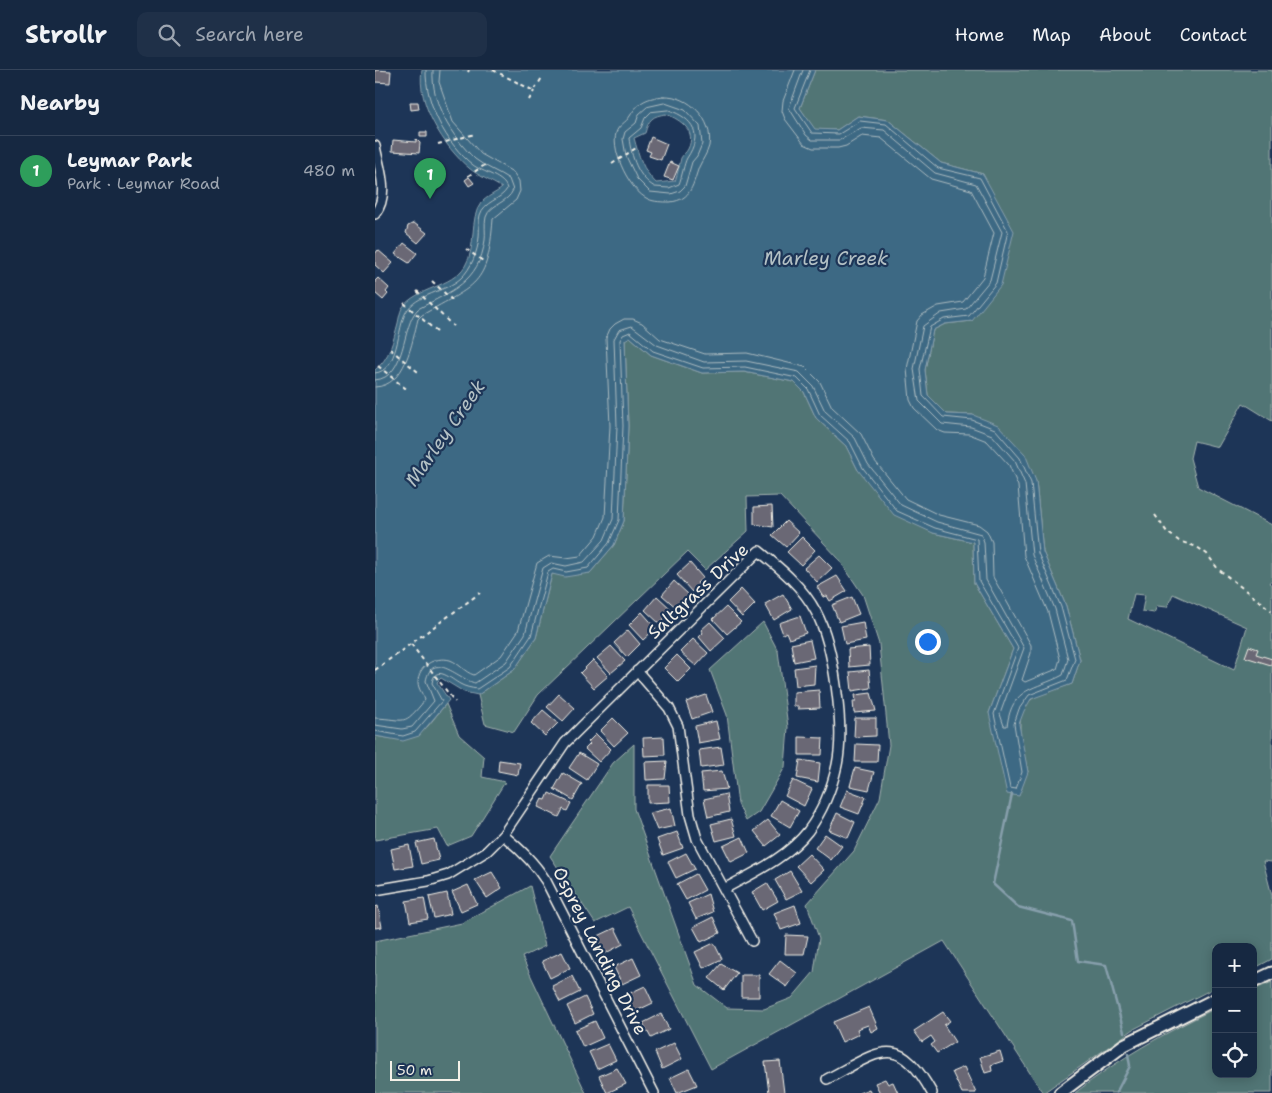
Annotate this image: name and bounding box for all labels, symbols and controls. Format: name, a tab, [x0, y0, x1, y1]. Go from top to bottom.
search box	[137, 12, 487, 57]
text: Strollr	[25, 19, 107, 51]
icon: search	[155, 21, 183, 49]
text: Search here	[195, 22, 304, 47]
text: Home	[955, 23, 1004, 47]
text: Map	[1032, 23, 1071, 47]
text: About	[1099, 23, 1152, 47]
text: Contact	[1180, 23, 1247, 47]
text: Nearby	[20, 89, 100, 117]
text: Leymar Park	[67, 148, 193, 173]
pin: 1	[414, 158, 446, 199]
text: 1	[32, 160, 40, 181]
text: 480 m	[303, 160, 355, 181]
text: Park · Leymar Road	[67, 173, 220, 194]
water label: Marley Creek	[764, 246, 888, 271]
water label: Marley Creek	[399, 375, 491, 491]
street label: Saltgrass Drive	[642, 538, 754, 644]
your location	[915, 629, 941, 655]
street label: Osprey Landing Drive	[547, 863, 653, 1039]
map controls	[1212, 943, 1257, 1078]
button: +	[1212, 943, 1257, 988]
button: −	[1212, 988, 1257, 1033]
button: locate	[1212, 1033, 1257, 1078]
scale bar	[390, 1058, 460, 1081]
text: 50 m	[397, 1061, 432, 1079]

